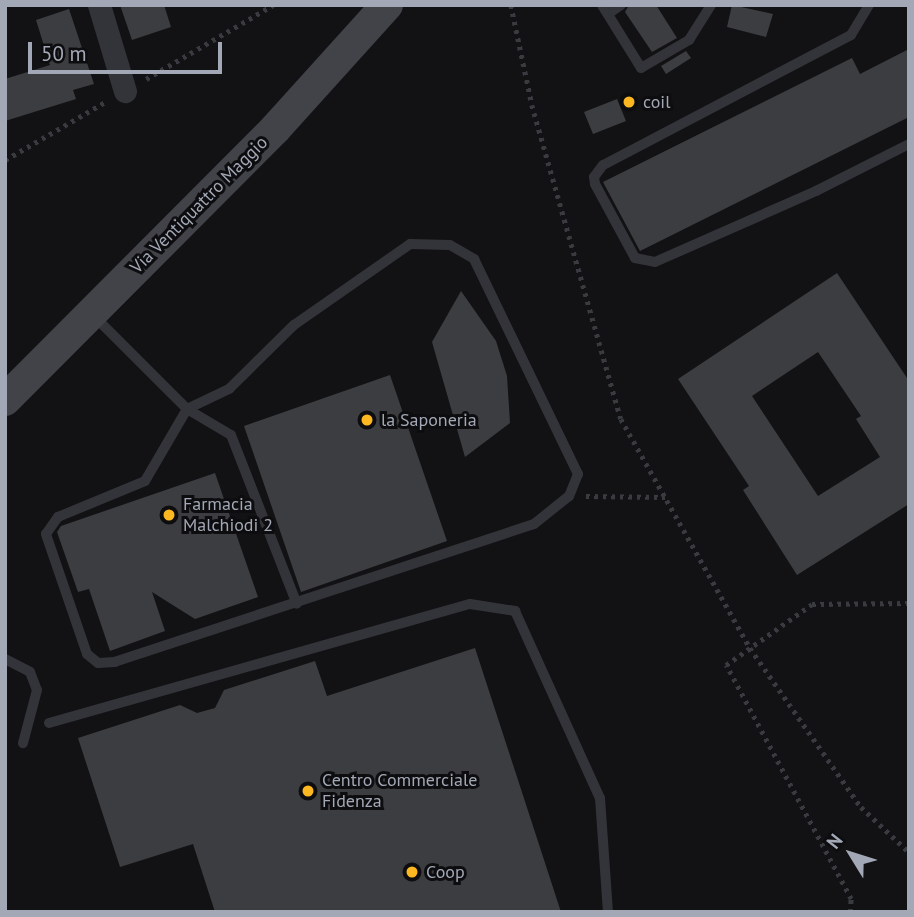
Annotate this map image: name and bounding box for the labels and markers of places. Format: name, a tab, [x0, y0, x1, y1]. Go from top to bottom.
place label: coil	[643, 91, 670, 113]
marker: coil	[621, 94, 637, 110]
place label: la Saponeria	[381, 409, 477, 431]
marker: la Saponeria	[359, 412, 375, 428]
place label: Farmacia Malchiodi 2	[183, 494, 273, 536]
marker: Farmacia Malchiodi 2	[161, 507, 177, 523]
place label: Centro Commerciale Fidenza	[322, 770, 477, 812]
marker: Centro Commerciale Fidenza	[300, 783, 316, 799]
place label: Coop	[426, 861, 465, 883]
marker: Coop	[404, 864, 420, 880]

